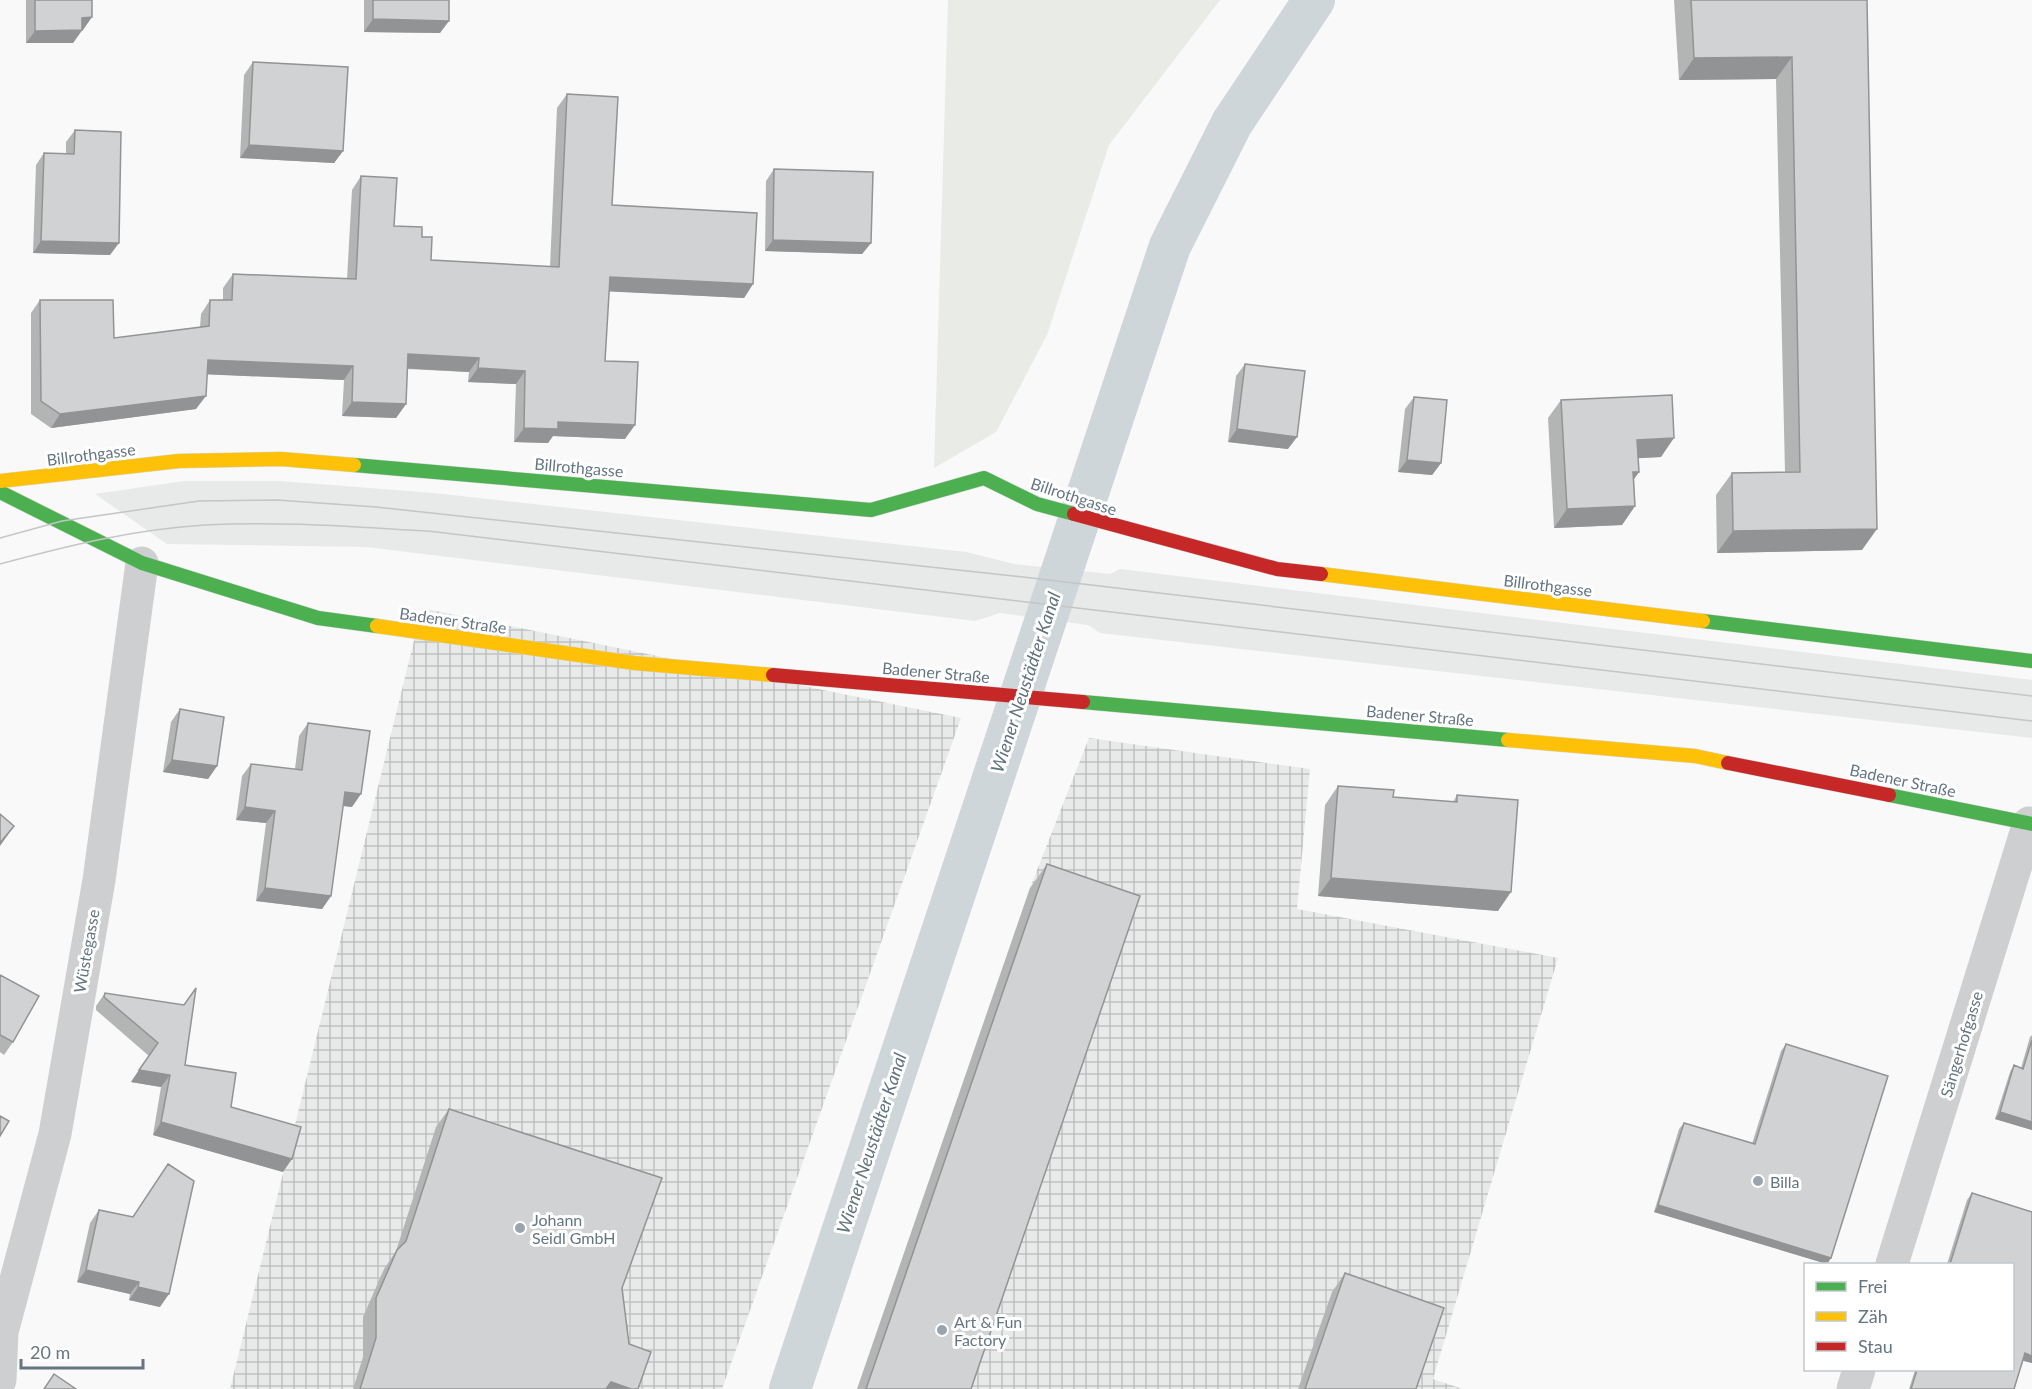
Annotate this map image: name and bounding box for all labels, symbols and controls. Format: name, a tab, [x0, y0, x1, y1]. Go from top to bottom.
street label: Billrothgasse	[46, 439, 136, 469]
street label: Billrothgasse	[534, 454, 624, 480]
street label: Billrothgasse	[1029, 473, 1119, 519]
street label: Billrothgasse	[1503, 570, 1593, 600]
water label: Wiener Neustädter Kanal	[985, 589, 1065, 775]
street label: Badener Straße	[398, 603, 508, 637]
street label: Badener Straße	[881, 658, 991, 686]
street label: Badener Straße	[1365, 701, 1475, 729]
street label: Badener Straße	[1848, 759, 1958, 801]
street label: Wüstegasse	[69, 908, 103, 994]
street label: Sängerhofgasse	[1936, 989, 1986, 1099]
water label: Wiener Neustädter Kanal	[831, 1050, 911, 1236]
place label: Billa	[1770, 1172, 1800, 1191]
marker: Billa	[1751, 1174, 1765, 1188]
place label: Johann Seidl GmbH	[532, 1210, 615, 1247]
marker: Johann Seidl GmbH	[513, 1221, 527, 1235]
legend	[1804, 1263, 2014, 1371]
text: Frei	[1858, 1275, 1887, 1297]
text: Zäh	[1858, 1305, 1888, 1327]
place label: Art & Fun Factory	[954, 1312, 1022, 1349]
marker: Art & Fun Factory	[935, 1323, 949, 1337]
scale bar	[21, 1332, 142, 1370]
text: Stau	[1858, 1335, 1893, 1357]
text: 20 m	[30, 1341, 70, 1363]

